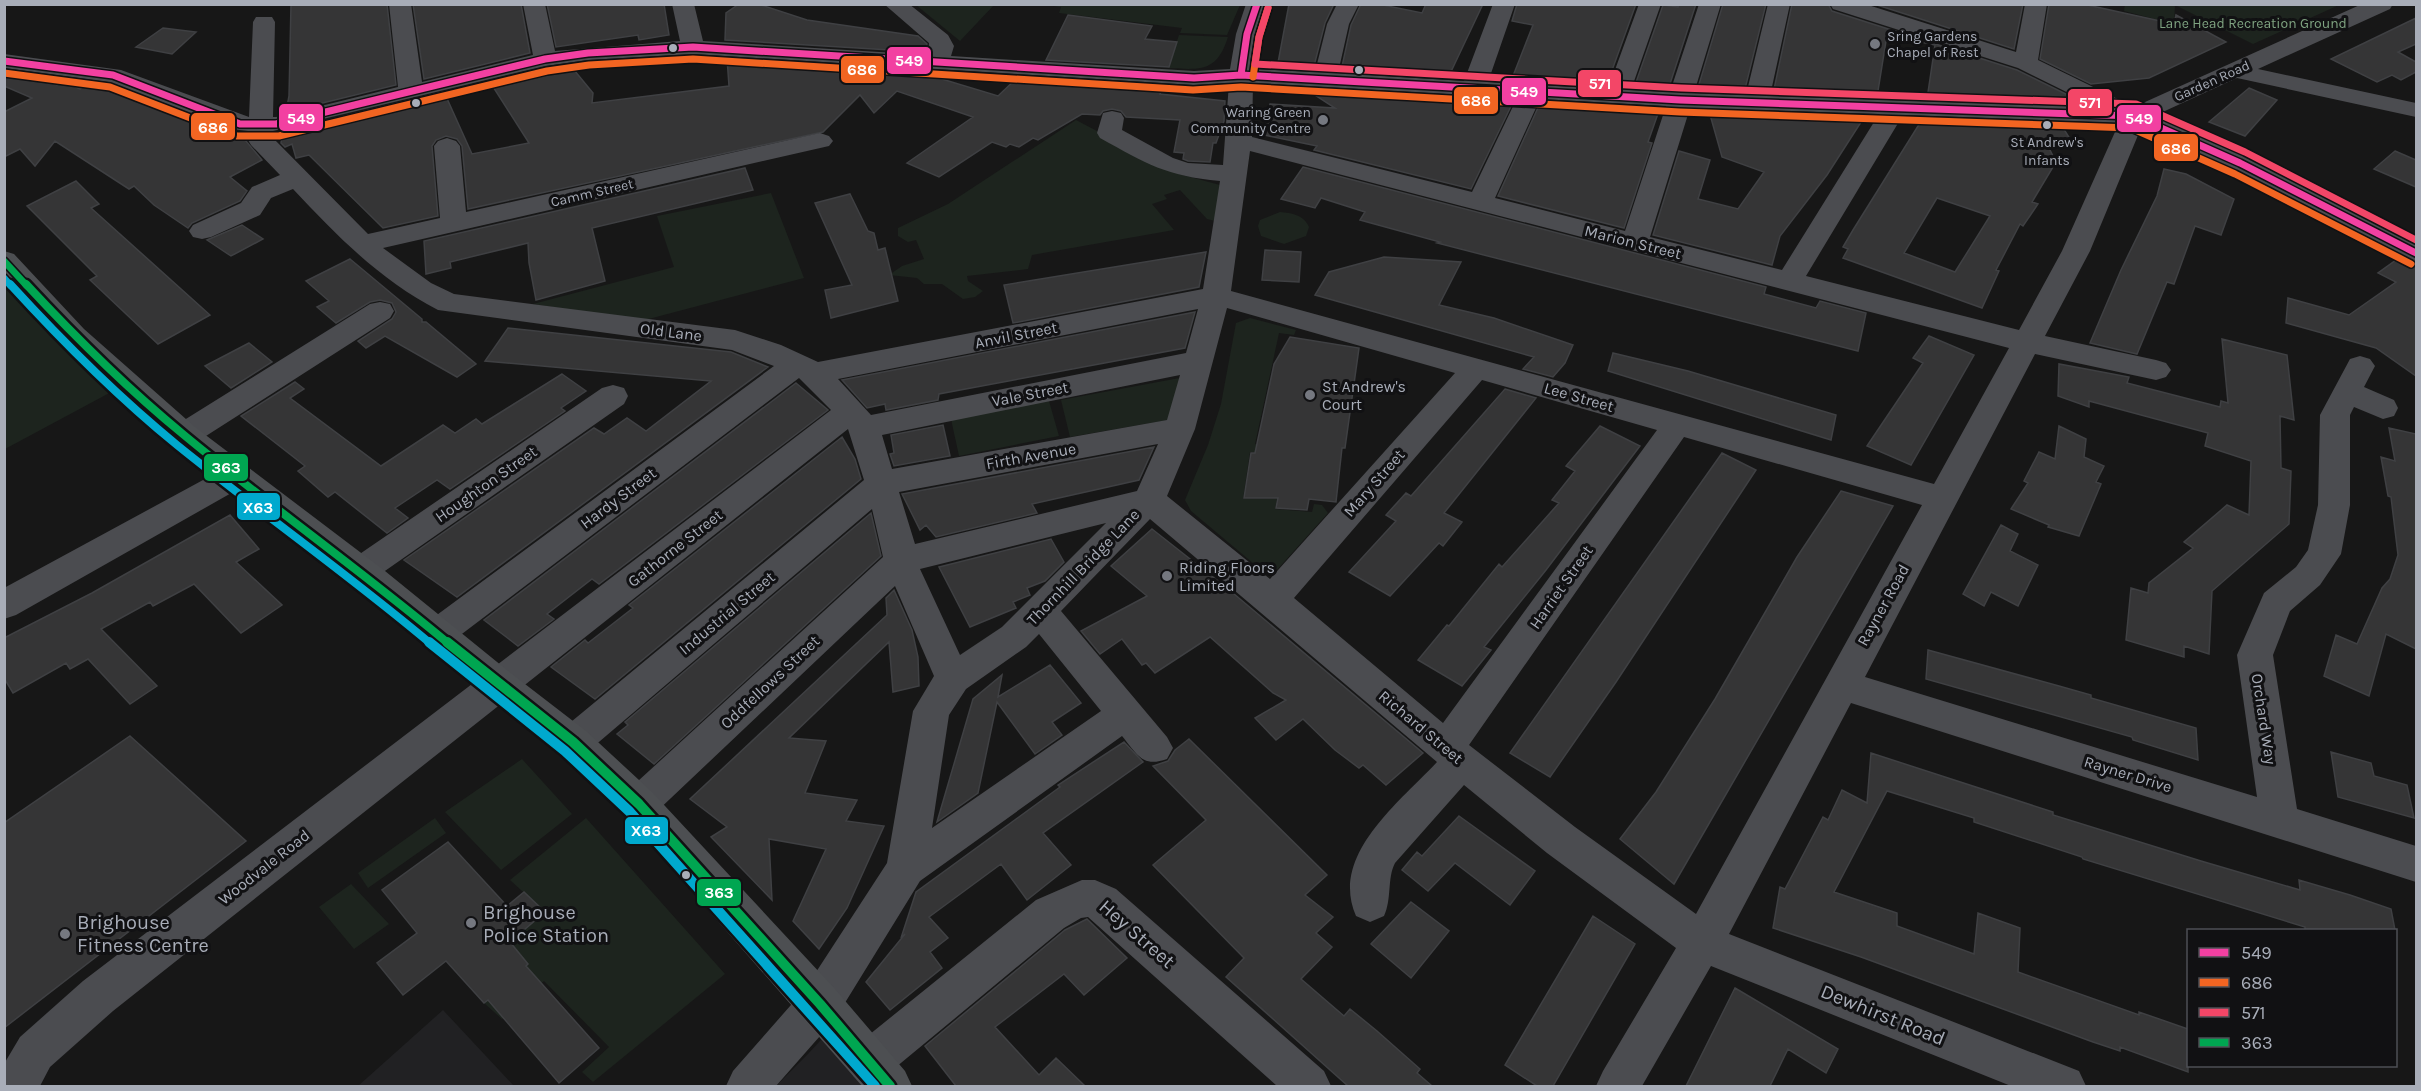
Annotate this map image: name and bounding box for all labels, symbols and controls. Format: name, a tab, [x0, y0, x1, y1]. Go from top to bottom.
park label: Lane Head Recreation Ground	[2159, 15, 2347, 32]
place label: Sring Gardens Chapel of Rest	[1887, 28, 1979, 61]
marker: Sring Gardens Chapel of Rest	[1868, 37, 1882, 51]
unlabelled marker	[667, 42, 679, 54]
line badge: 549	[886, 46, 932, 75]
text: 549	[895, 51, 924, 70]
line badge: 686	[840, 55, 885, 84]
street label: Garden Road	[2171, 57, 2253, 105]
text: 686	[847, 60, 877, 79]
unlabelled marker	[1353, 64, 1365, 76]
line badge: 571	[1577, 69, 1622, 98]
text: 571	[1589, 74, 1611, 93]
line badge: 549	[1501, 77, 1547, 106]
text: 549	[1510, 82, 1539, 101]
line badge: 686	[1453, 86, 1499, 115]
line badge: 571	[2067, 88, 2113, 117]
text: 686	[1461, 91, 1491, 110]
text: 571	[2079, 93, 2101, 112]
unlabelled marker	[410, 97, 422, 109]
line badge: 549	[278, 103, 324, 132]
place label: Waring Green Community Centre	[1191, 104, 1311, 137]
line badge: 549	[2116, 104, 2162, 133]
text: 549	[287, 109, 316, 128]
text: 549	[2125, 109, 2154, 128]
line badge: 686	[190, 112, 236, 141]
marker: Waring Green Community Centre	[1316, 113, 1330, 127]
text: 686	[198, 118, 228, 137]
marker: St Andrew's Infants	[2041, 119, 2053, 131]
line badge: 686	[2153, 133, 2199, 162]
place label: St Andrew's Infants	[2010, 134, 2084, 169]
text: 686	[2161, 139, 2191, 158]
street label: Camm Street	[549, 175, 635, 211]
street label: Marion Street	[1583, 221, 1683, 263]
street label: Anvil Street	[973, 318, 1059, 352]
street label: Old Lane	[639, 319, 703, 345]
street label: Vale Street	[990, 377, 1070, 411]
place label: St Andrew's Court	[1322, 377, 1406, 414]
street label: Lee Street	[1542, 378, 1616, 416]
marker: St Andrew's Court	[1303, 388, 1317, 402]
street label: Firth Avenue	[985, 439, 1077, 473]
street label: Houghton Street	[431, 442, 541, 526]
street label: Mary Street	[1340, 445, 1408, 521]
line badge: 363	[203, 453, 249, 482]
text: 363	[211, 458, 241, 477]
street label: Hardy Street	[576, 463, 660, 533]
line badge: X63	[236, 492, 281, 521]
text: X63	[243, 498, 273, 517]
street label: Gathorne Street	[624, 505, 726, 591]
street label: Thornhill Bridge Lane	[1023, 505, 1143, 629]
street label: Harriet Street	[1525, 541, 1597, 633]
place label: Riding Floors Limited	[1179, 558, 1275, 595]
street label: Rayner Road	[1853, 561, 1913, 649]
street label: Industrial Street	[675, 567, 779, 659]
marker: Riding Floors Limited	[1160, 569, 1174, 583]
street label: Oddfellows Street	[717, 631, 823, 733]
street label: Orchard Way	[2247, 672, 2281, 766]
street label: Richard Street	[1375, 686, 1467, 768]
street label: Rayner Drive	[2082, 752, 2174, 796]
line badge: X63	[624, 816, 669, 845]
text: X63	[631, 821, 661, 840]
street label: Woodvale Road	[214, 825, 314, 909]
unlabelled marker	[680, 869, 692, 881]
line badge: 363	[696, 878, 742, 907]
text: 363	[704, 883, 734, 902]
street label: Hey Street	[1095, 895, 1180, 973]
place label: Brighouse Police Station	[483, 901, 609, 947]
place label: Brighouse Fitness Centre	[77, 911, 209, 957]
marker: Brighouse Police Station	[464, 916, 478, 930]
marker: Brighouse Fitness Centre	[58, 927, 72, 941]
legend	[2187, 929, 2397, 1067]
text: 549	[2241, 942, 2272, 964]
text: 686	[2241, 972, 2273, 994]
street label: Dewhirst Road	[1817, 980, 1949, 1050]
text: 571	[2241, 1002, 2266, 1024]
text: 363	[2241, 1032, 2273, 1054]

